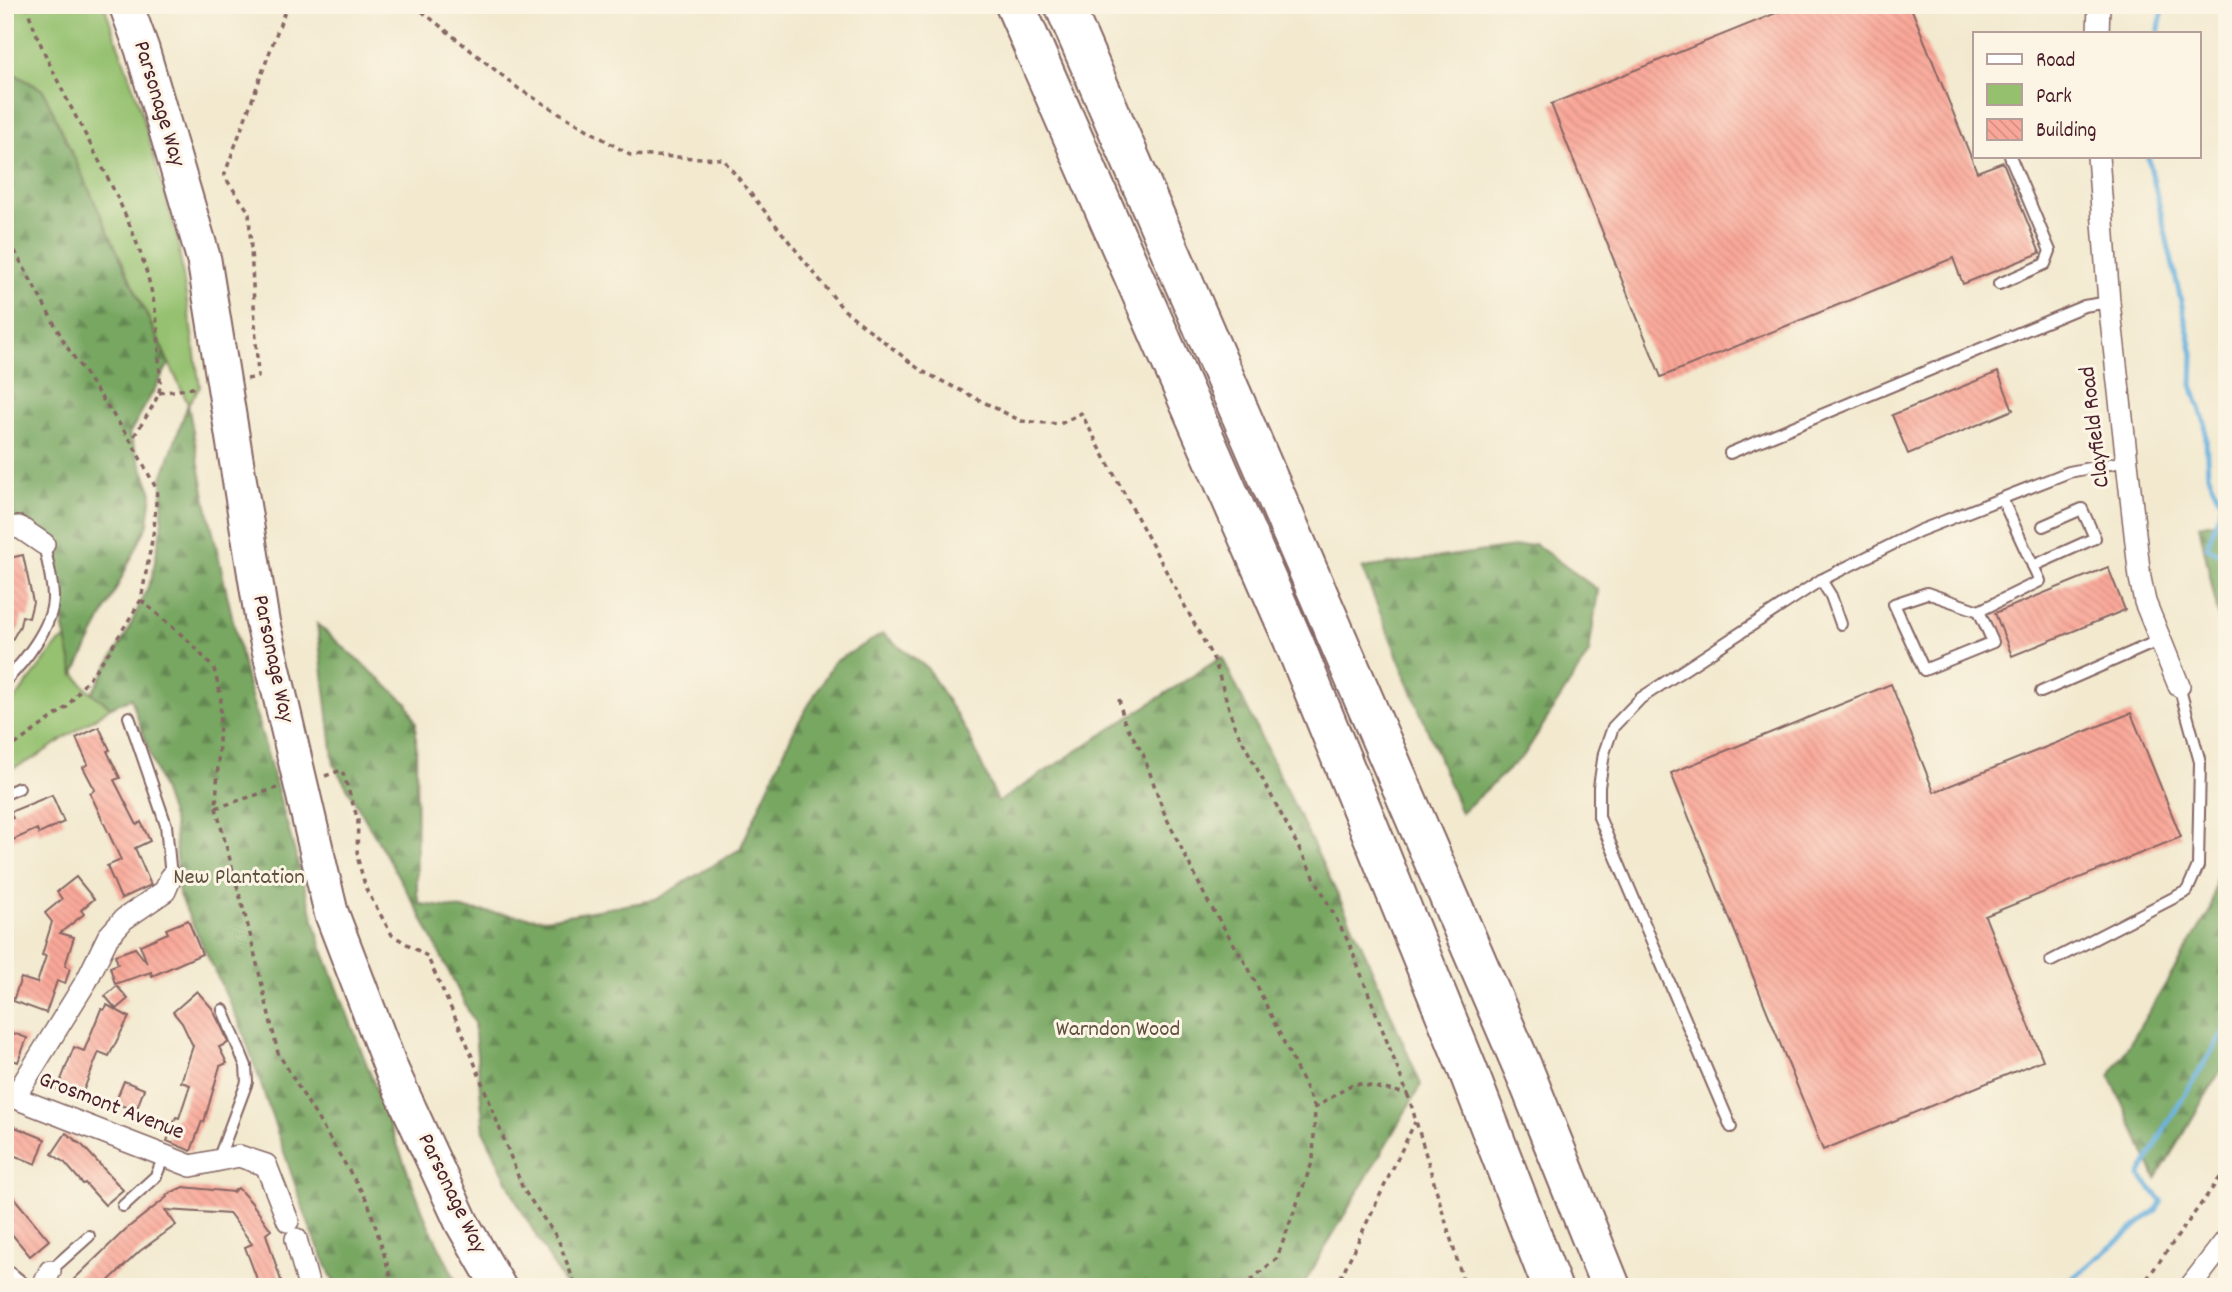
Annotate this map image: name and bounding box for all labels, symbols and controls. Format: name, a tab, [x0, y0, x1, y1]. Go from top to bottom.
legend	[1973, 32, 2200, 158]
street label: Parsonage Way	[123, 37, 193, 172]
text: Road	[2036, 47, 2075, 77]
text: Park	[2036, 83, 2072, 113]
text: Building	[2036, 117, 2096, 147]
street label: Clayfield Road	[2072, 364, 2120, 490]
street label: Parsonage Way	[242, 592, 302, 727]
park label: New Plantation	[173, 862, 305, 895]
park label: Warndon Wood	[1056, 1014, 1180, 1047]
street label: Grosmont Avenue	[33, 1064, 189, 1150]
street label: Parsonage Way	[408, 1128, 495, 1260]

